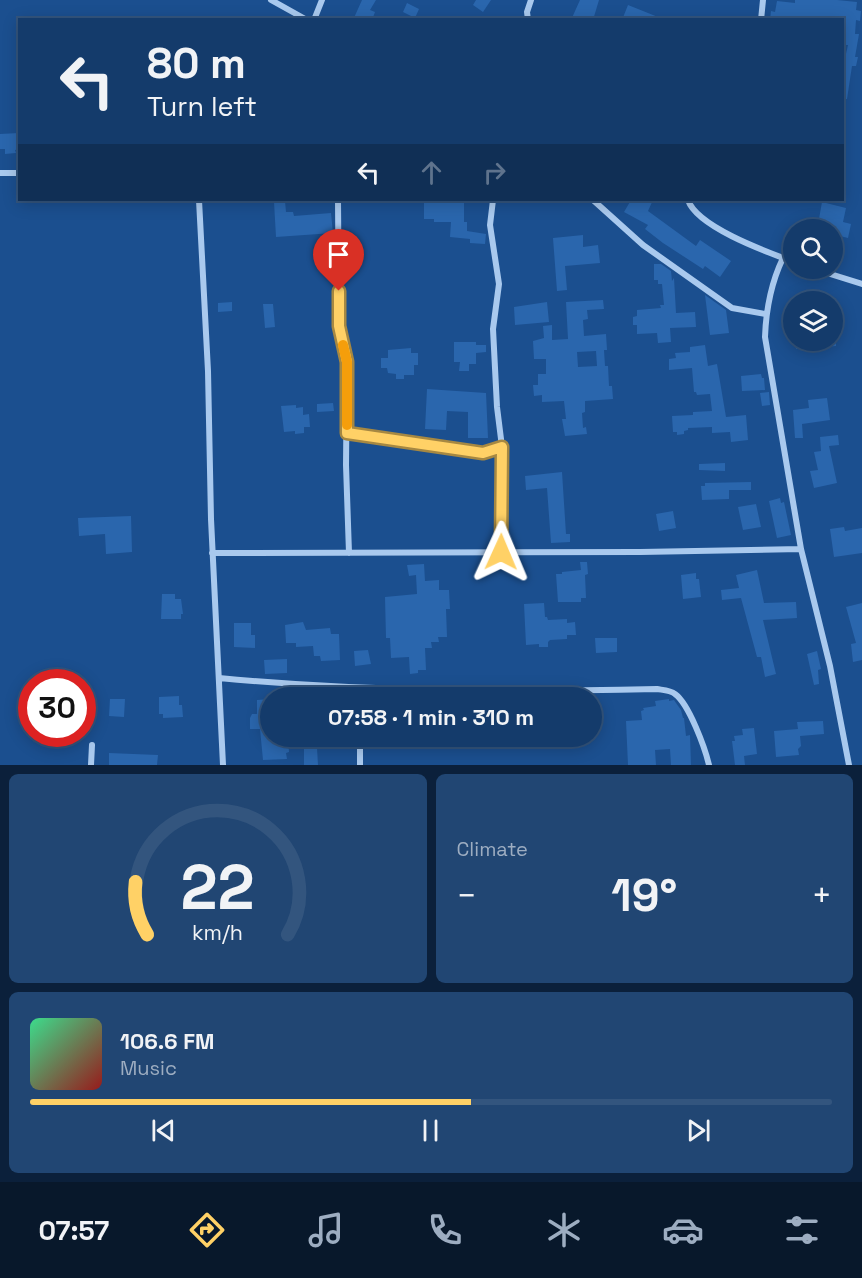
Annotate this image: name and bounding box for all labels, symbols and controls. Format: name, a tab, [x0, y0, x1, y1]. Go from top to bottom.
text: 80 m	[147, 37, 246, 90]
icon: left	[48, 42, 126, 120]
text: Turn left	[147, 89, 257, 124]
icon: left	[352, 156, 385, 189]
icon: ahead	[415, 156, 448, 189]
icon: right	[478, 156, 511, 189]
map controls	[783, 219, 843, 351]
button: search	[783, 219, 843, 279]
pin	[313, 229, 364, 291]
icon: arrive	[322, 238, 355, 271]
button: layers	[783, 291, 843, 351]
position arrow	[469, 520, 533, 584]
speed limit sign: 30	[18, 669, 96, 747]
text: 07:58 · 1 min · 310 m	[328, 703, 534, 731]
text: Climate	[457, 836, 528, 862]
text: 22	[181, 848, 255, 927]
text: 19°	[611, 867, 677, 924]
text: −	[457, 875, 477, 917]
text: +	[812, 875, 832, 917]
text: km/h	[192, 920, 243, 947]
text: 106.6 FM	[120, 1027, 214, 1055]
text: Music	[120, 1055, 177, 1081]
icon: previous	[147, 1114, 180, 1147]
icon: pause	[414, 1114, 447, 1147]
icon: next	[682, 1114, 715, 1147]
icon: directions	[186, 1209, 228, 1251]
icon: music	[305, 1209, 347, 1251]
icon: phone	[424, 1209, 466, 1251]
icon: climate	[543, 1209, 585, 1251]
icon: car	[662, 1209, 704, 1251]
icon: filters	[781, 1209, 823, 1251]
text: 07:57	[39, 1213, 109, 1248]

